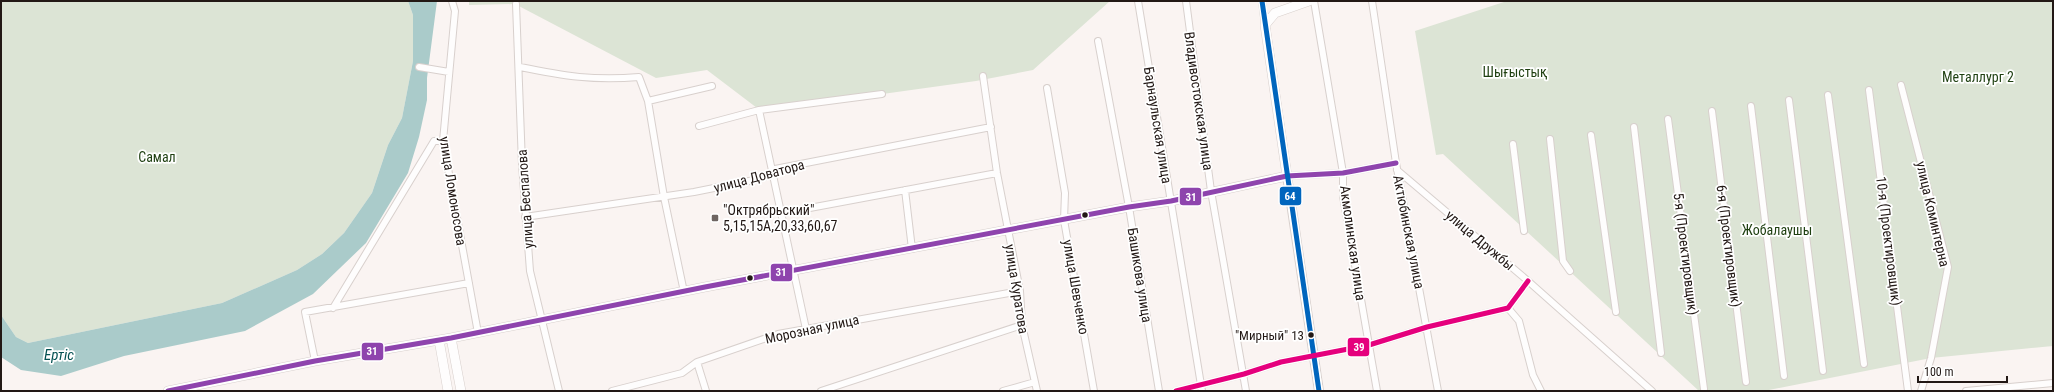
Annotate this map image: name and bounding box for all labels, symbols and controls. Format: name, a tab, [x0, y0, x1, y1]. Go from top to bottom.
street label: Владивостокская улица	[1181, 31, 1217, 171]
park label: Шығыстық	[1483, 64, 1547, 80]
street label: Барнаульская улица	[1141, 65, 1175, 185]
park label: Металлург 2	[1942, 69, 2014, 85]
street label: улица Ломоносова	[436, 135, 470, 247]
park label: Самал	[138, 149, 176, 165]
street label: улица Беспалова	[514, 149, 536, 249]
street label: улица Доватора	[712, 156, 806, 196]
street label: улица Коминтерна	[1913, 160, 1953, 268]
street label: Актюбинская улица	[1390, 174, 1428, 290]
street label: 10-я (Проектировщик)	[1872, 175, 1905, 307]
street label: Акмолинская улица	[1337, 184, 1369, 302]
street label: 6-я (Проектировщик)	[1713, 184, 1744, 308]
line badge: 64	[1279, 186, 1302, 206]
line badge: 31	[1179, 187, 1202, 206]
text: 64	[1284, 190, 1296, 203]
text: 31	[1185, 191, 1197, 204]
street label: 5-я (Проектировщик)	[1670, 192, 1701, 316]
place label: "Октрябрьский" 5,15,15А,20,33,60,67	[723, 202, 838, 234]
street label: улица Дружбы	[1442, 207, 1518, 273]
unlabelled marker	[1080, 210, 1090, 220]
marker: "Октрябрьский" 5,15,15А,20,33,60,67	[710, 213, 720, 223]
park label: Жобалаушы	[1742, 222, 1812, 238]
street label: Башикова улица	[1125, 226, 1155, 324]
street label: улица Шевченко	[1060, 238, 1092, 336]
street label: улица Куратова	[1002, 243, 1032, 335]
line badge: 31	[770, 263, 793, 282]
text: 31	[775, 266, 787, 279]
unlabelled marker	[745, 273, 755, 283]
street label: Морозная улица	[764, 311, 860, 347]
place label: "Мирный" 13	[1235, 328, 1304, 343]
marker: "Мирный" 13	[1306, 330, 1316, 340]
line badge: 39	[1347, 337, 1370, 357]
text: 39	[1353, 341, 1365, 354]
line badge: 31	[361, 342, 384, 361]
text: 31	[366, 345, 378, 358]
water label: Ертіс	[44, 346, 74, 364]
scale bar	[1918, 358, 2007, 384]
text: 100 m	[1924, 365, 1954, 379]

